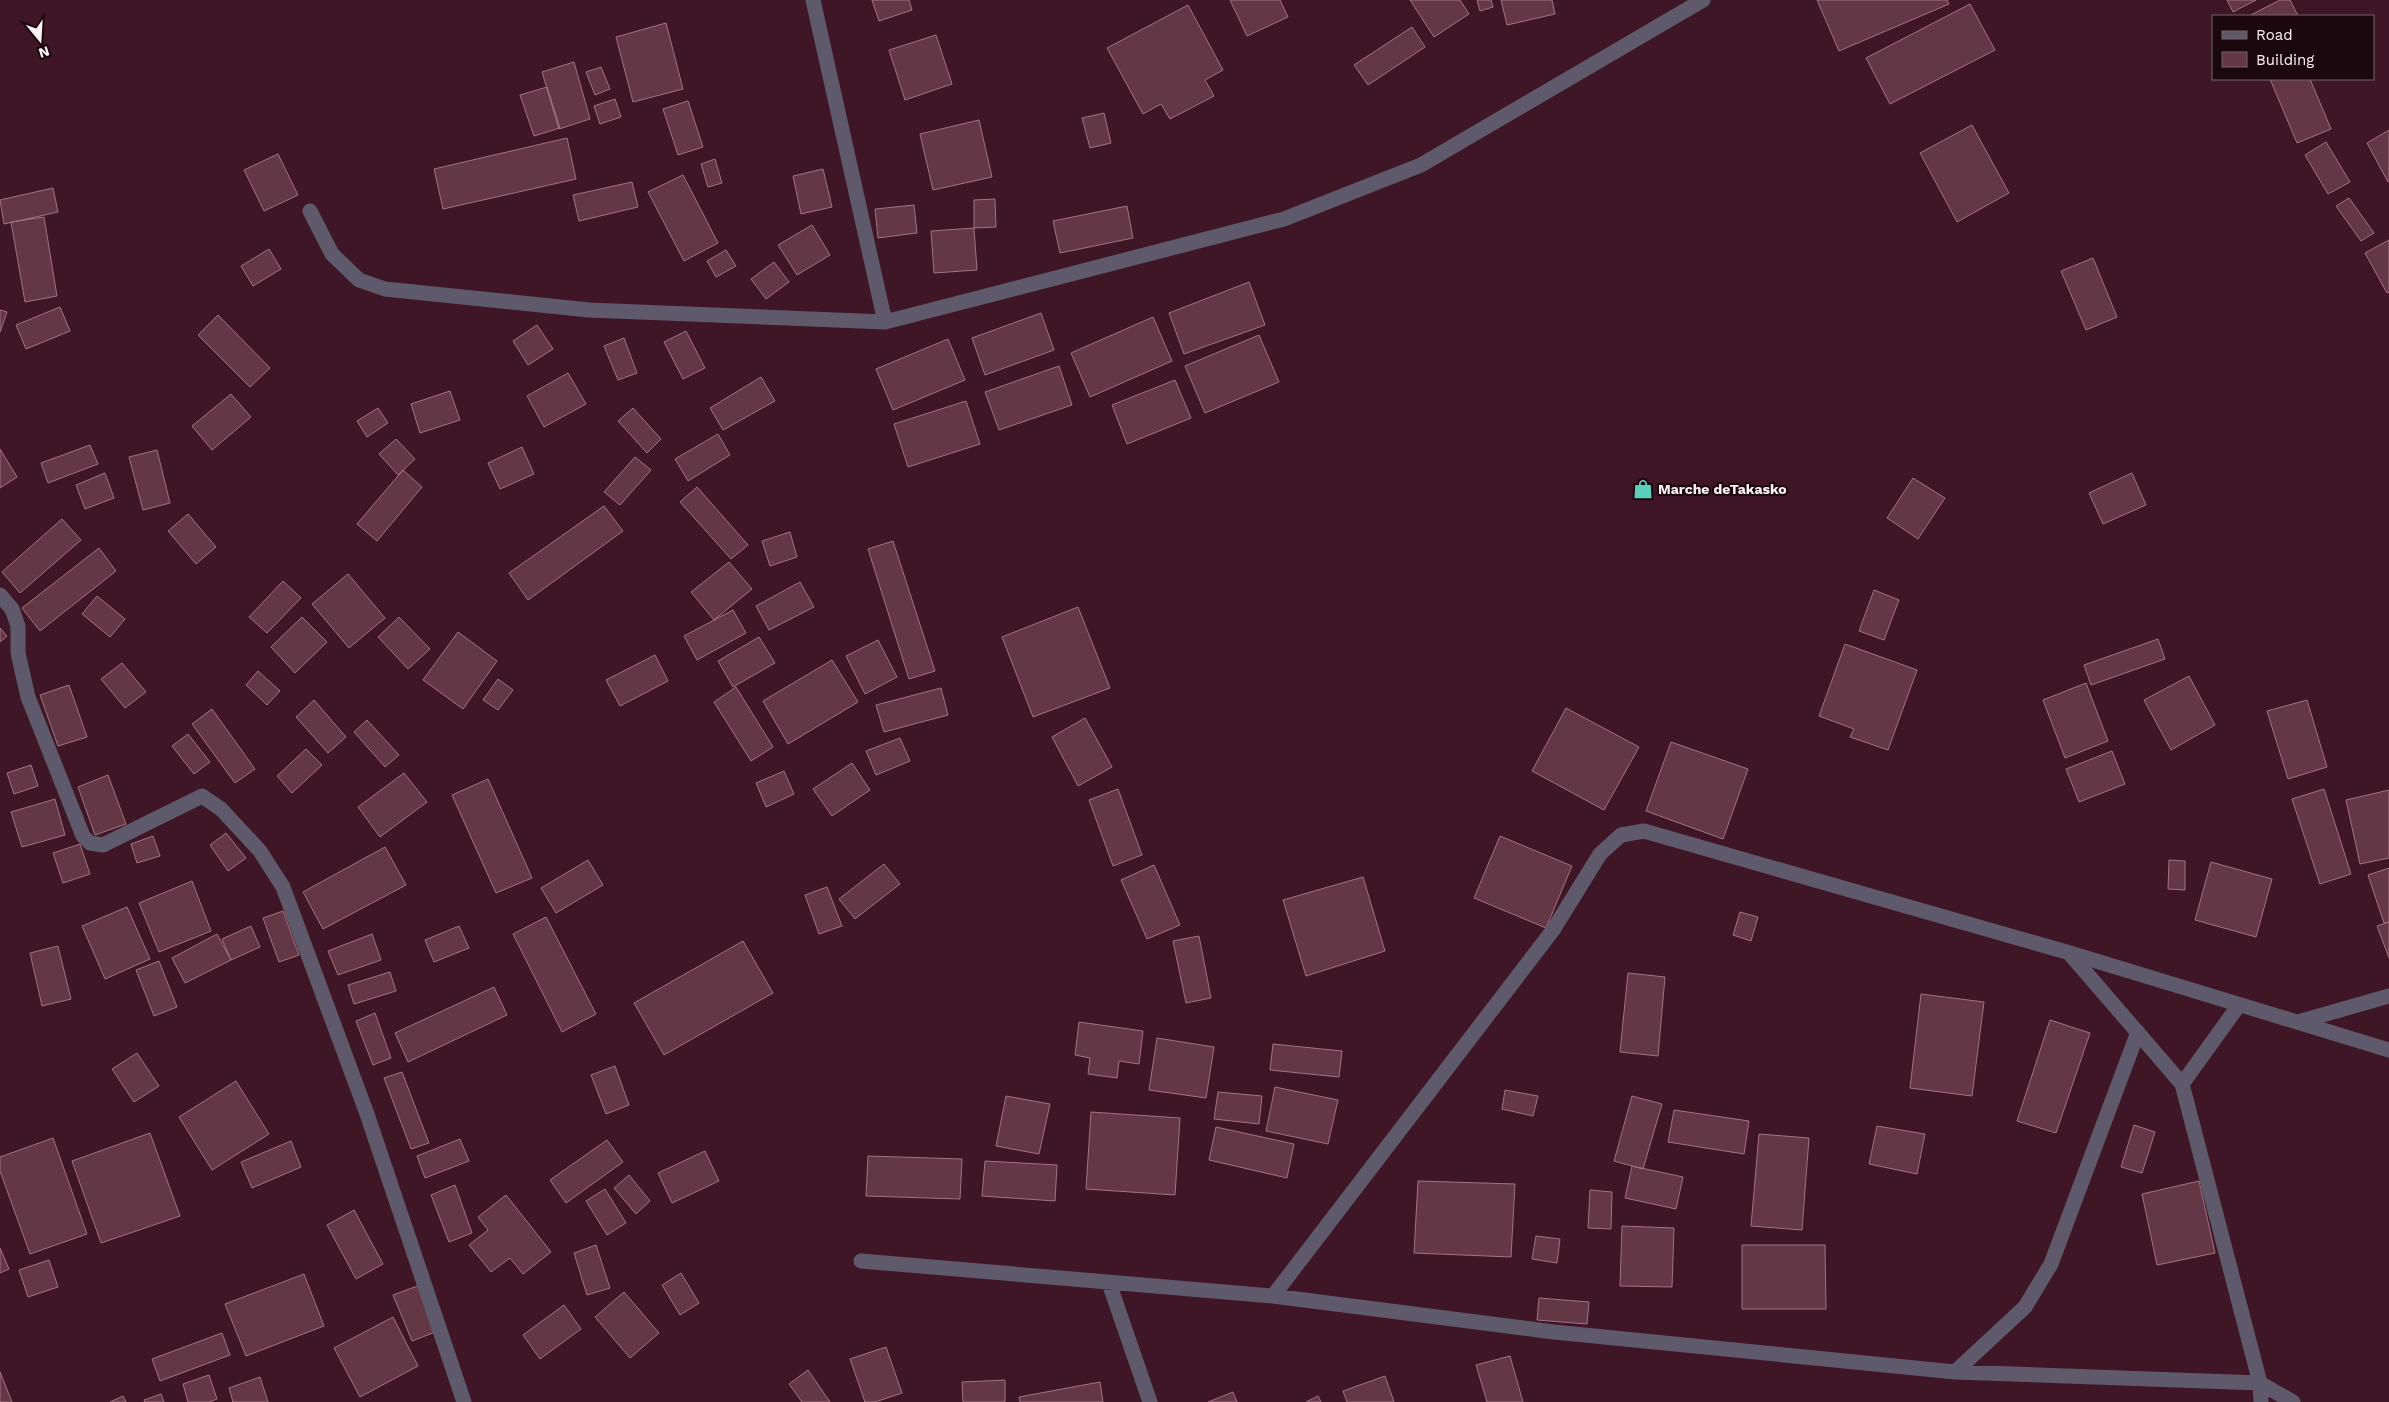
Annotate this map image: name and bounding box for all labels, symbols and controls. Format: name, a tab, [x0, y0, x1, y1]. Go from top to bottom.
north arrow	[15, 15, 65, 65]
legend	[2212, 15, 2374, 80]
text: Road	[2256, 26, 2293, 44]
text: N	[37, 43, 51, 62]
text: Building	[2256, 51, 2314, 69]
shop icon: Marche deTakasko	[1632, 478, 1654, 500]
place label: Marche deTakasko	[1658, 481, 1787, 497]

